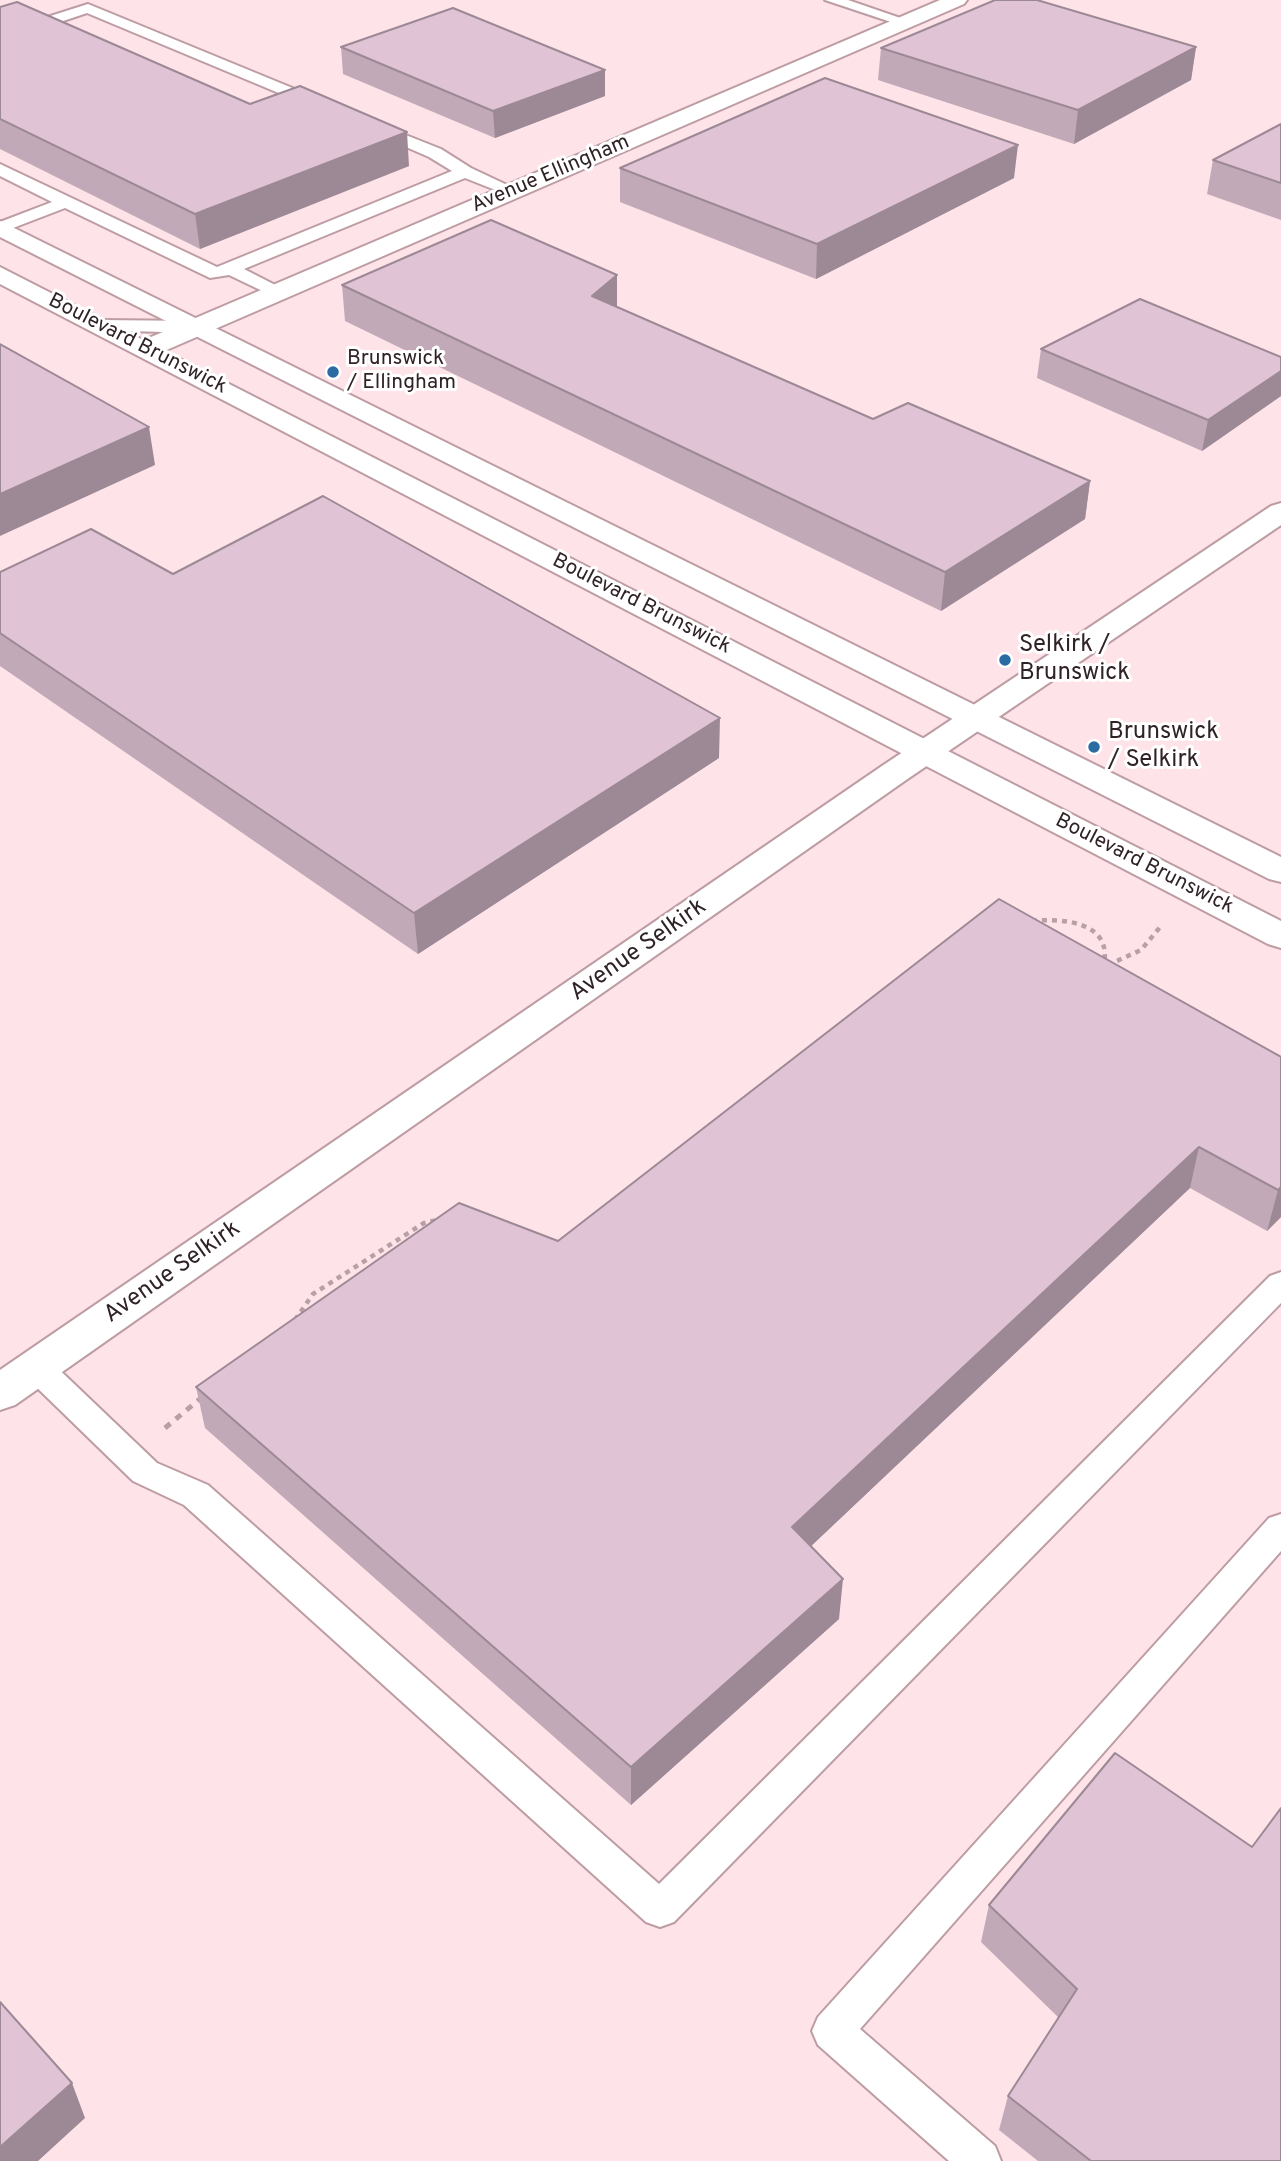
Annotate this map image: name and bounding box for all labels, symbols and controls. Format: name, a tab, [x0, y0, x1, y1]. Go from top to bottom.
street label: Avenue Ellingham	[468, 130, 634, 220]
street label: Boulevard Brunswick	[43, 289, 231, 401]
place label: Brunswick / Ellingham	[347, 347, 456, 397]
marker: Brunswick / Ellingham	[325, 364, 341, 380]
street label: Boulevard Brunswick	[547, 549, 735, 661]
place label: Selkirk / Brunswick	[1019, 632, 1130, 688]
marker: Selkirk / Brunswick	[997, 652, 1013, 668]
place label: Brunswick / Selkirk	[1108, 719, 1219, 775]
marker: Brunswick / Selkirk	[1086, 739, 1102, 755]
street label: Boulevard Brunswick	[1050, 809, 1238, 921]
street label: Avenue Selkirk	[565, 893, 713, 1009]
street label: Avenue Selkirk	[99, 1215, 247, 1331]

